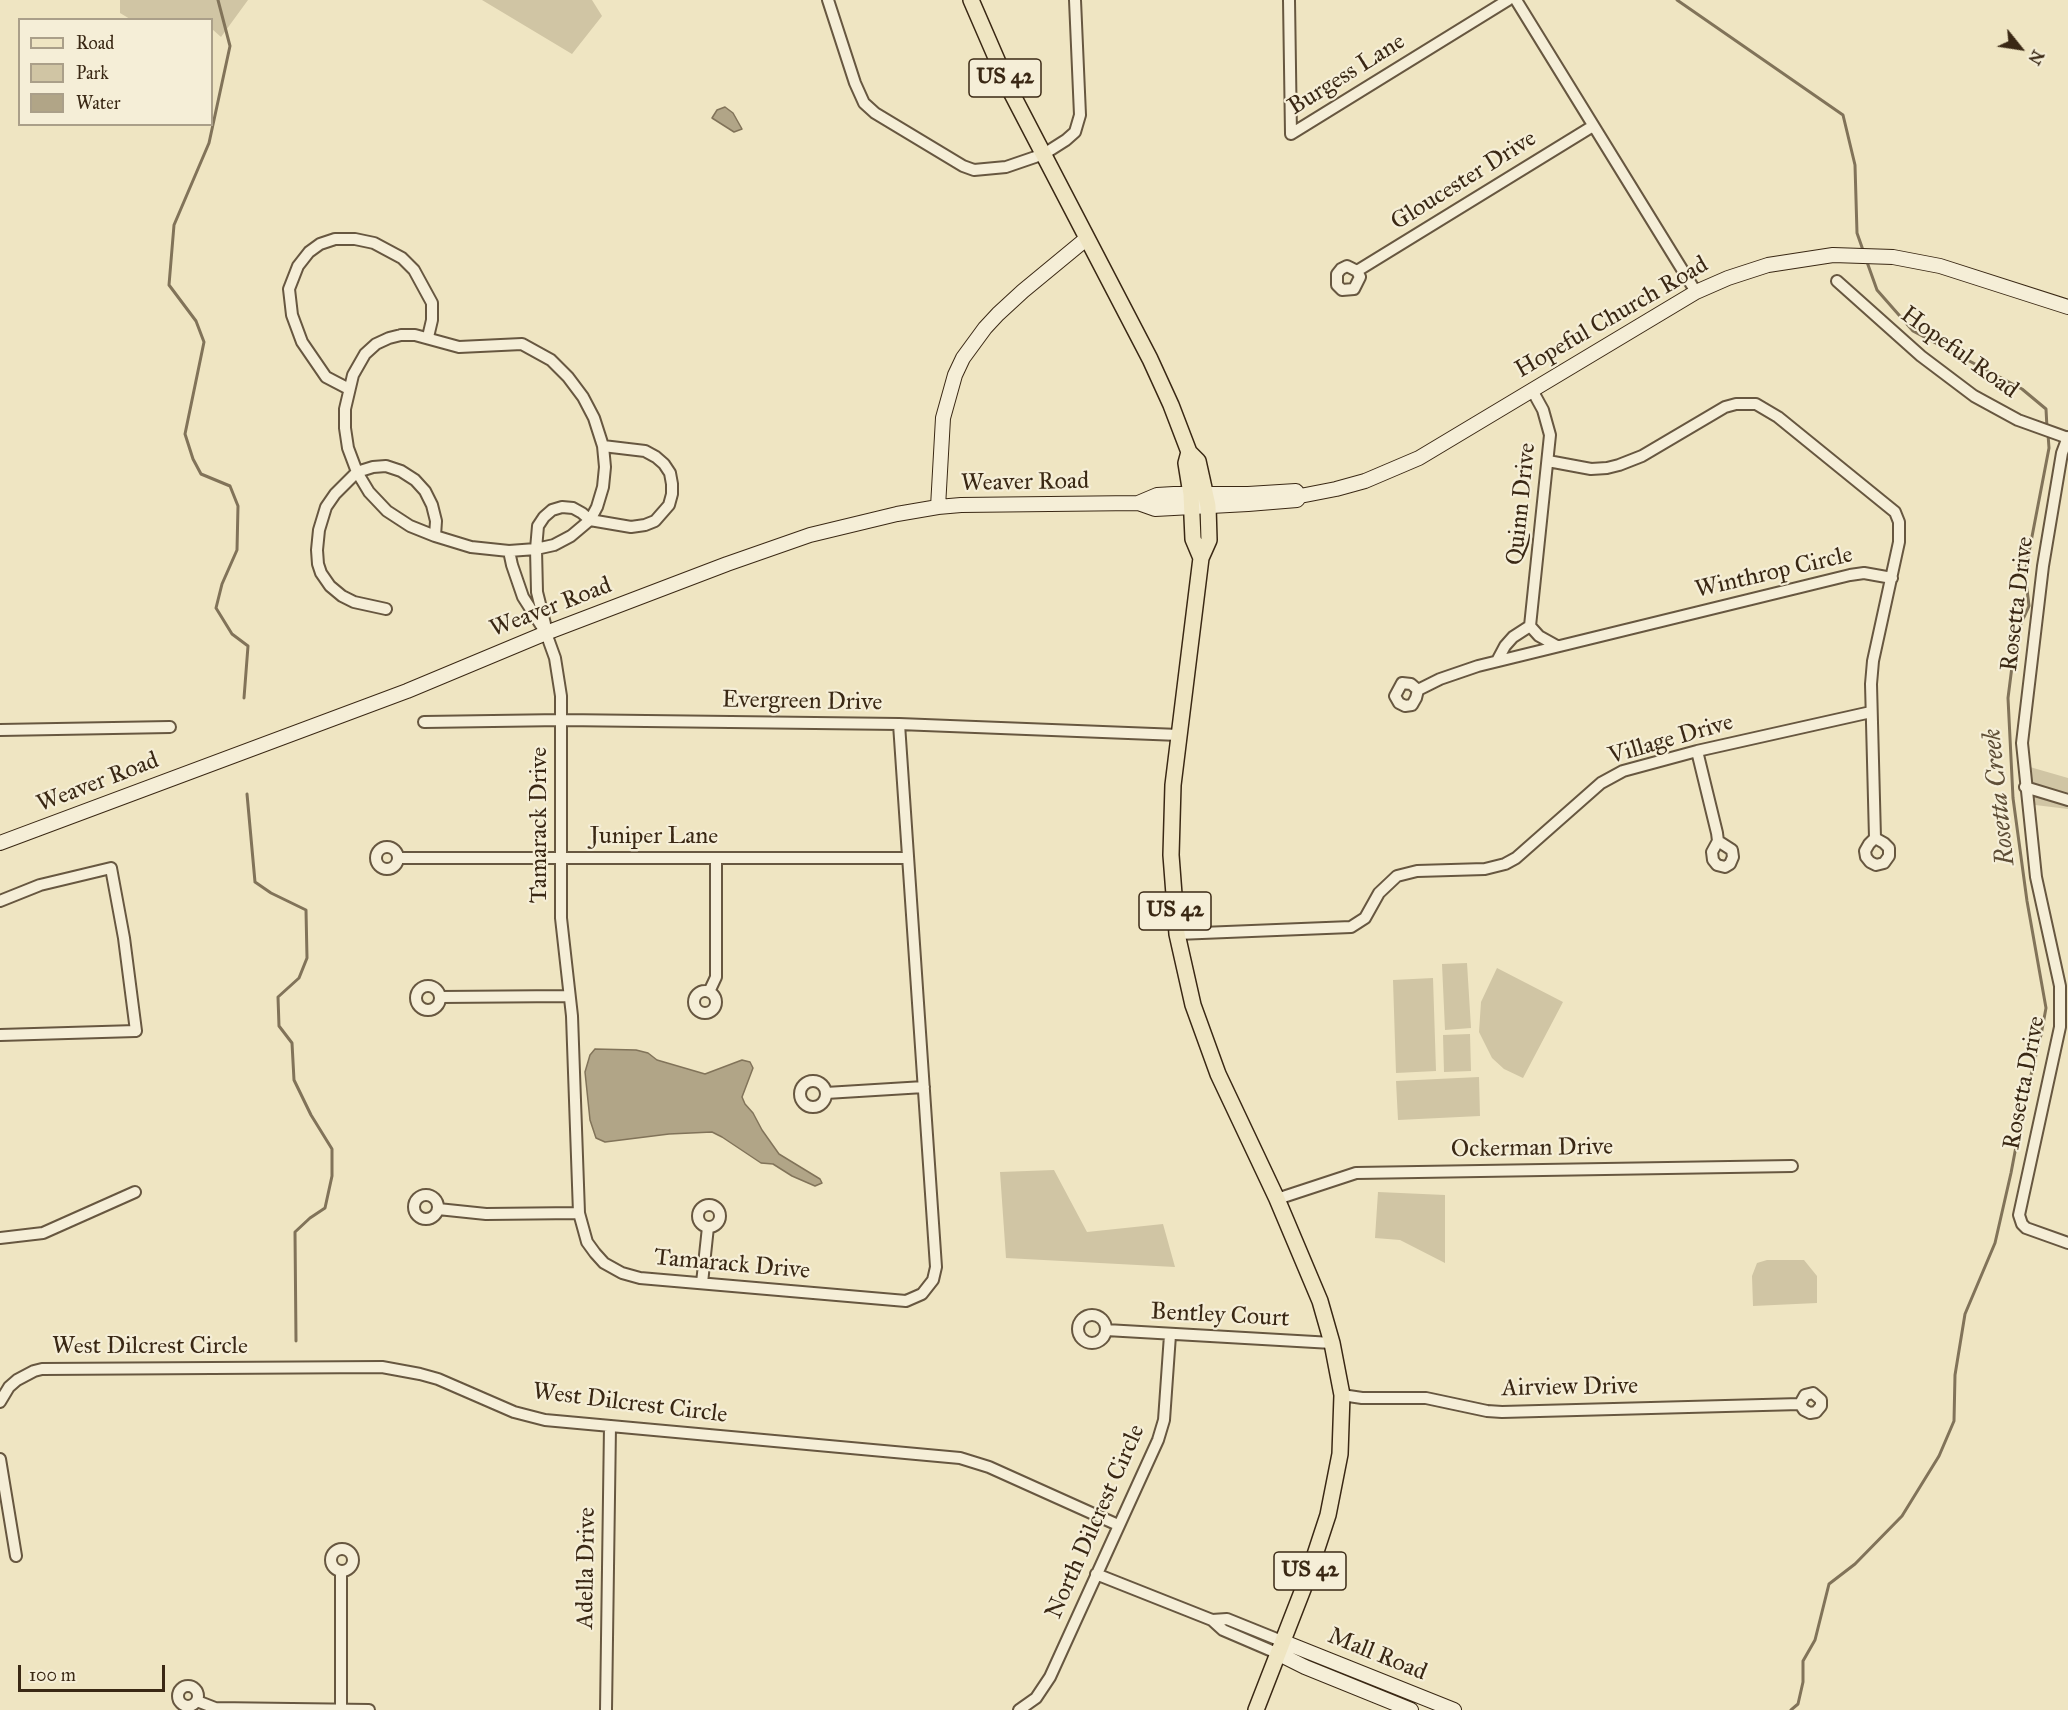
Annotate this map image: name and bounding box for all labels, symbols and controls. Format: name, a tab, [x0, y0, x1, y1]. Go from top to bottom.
legend	[18, 18, 213, 126]
north arrow	[1990, 18, 2050, 78]
street label: Burgess Lane	[1283, 28, 1411, 122]
text: Road	[76, 32, 114, 54]
text: N	[2024, 47, 2048, 68]
road number: US 42	[969, 59, 1041, 97]
text: Park	[76, 62, 109, 84]
text: Water	[76, 92, 120, 114]
street label: Gloucester Drive	[1386, 125, 1542, 237]
street label: Hopeful Church Road	[1510, 251, 1714, 385]
street label: Hopeful Road	[1895, 301, 2023, 405]
street label: Quinn Drive	[1501, 441, 1543, 567]
street label: Weaver Road	[961, 467, 1089, 499]
street label: Rosetta Drive	[1995, 535, 2041, 673]
street label: Winthrop Circle	[1692, 541, 1856, 605]
street label: Weaver Road	[486, 572, 616, 644]
street label: Evergreen Drive	[721, 686, 883, 718]
street label: Village Drive	[1605, 708, 1737, 772]
water label: Rosetta Creek	[1977, 727, 2023, 867]
street label: Weaver Road	[33, 747, 163, 819]
street label: Tamarack Drive	[526, 747, 554, 903]
street label: Juniper Lane	[590, 823, 718, 851]
road number: US 42	[1139, 892, 1211, 930]
street label: Rosetta Drive	[1998, 1014, 2052, 1152]
street label: Ockerman Drive	[1451, 1133, 1613, 1165]
street label: Tamarack Drive	[653, 1244, 811, 1286]
street label: Bentley Court	[1150, 1298, 1290, 1334]
street label: West Dilcrest Circle	[52, 1333, 248, 1361]
street label: Airview Drive	[1501, 1372, 1639, 1404]
street label: West Dilcrest Circle	[531, 1378, 729, 1430]
street label: North Dilcrest Circle	[1040, 1420, 1152, 1624]
street label: Adella Drive	[572, 1507, 602, 1629]
road number: US 42	[1274, 1552, 1346, 1590]
street label: Mall Road	[1323, 1622, 1431, 1688]
scale bar	[21, 1653, 168, 1691]
text: 100 m	[29, 1664, 76, 1686]

